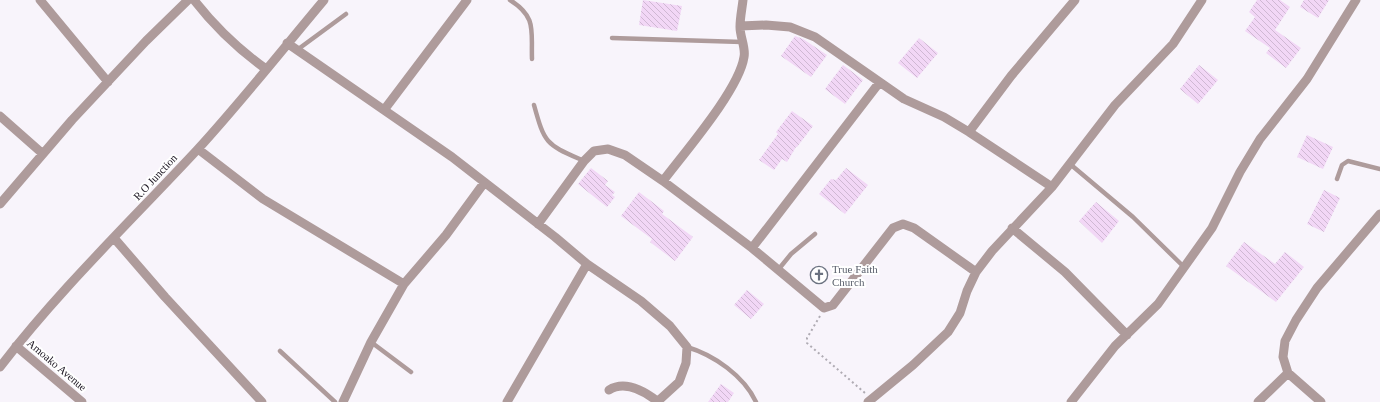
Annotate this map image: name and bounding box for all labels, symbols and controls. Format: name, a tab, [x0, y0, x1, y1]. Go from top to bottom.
street label: R.O Junction	[131, 151, 180, 202]
place label: True Faith Church	[832, 263, 878, 288]
church icon: True Faith Church	[809, 265, 829, 285]
street label: Amoako Avenue	[25, 337, 89, 393]

